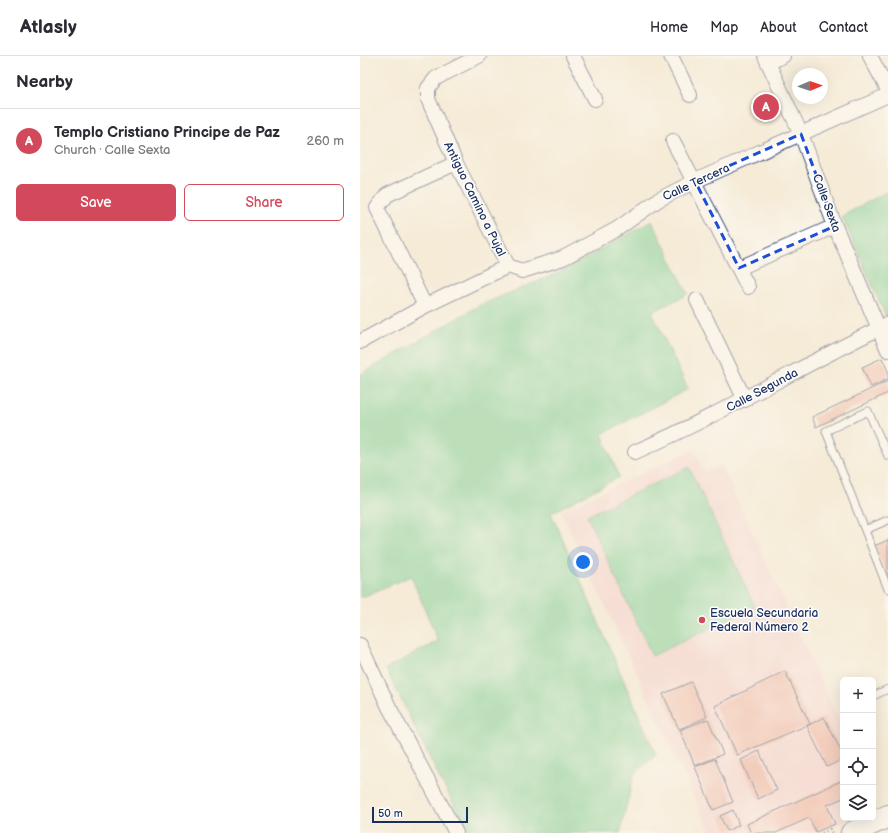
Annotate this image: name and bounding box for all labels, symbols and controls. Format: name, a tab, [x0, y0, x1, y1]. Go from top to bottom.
text: Atlasly	[20, 16, 77, 39]
text: Home	[650, 19, 688, 36]
text: Map	[710, 19, 738, 36]
text: About	[760, 19, 797, 36]
text: Contact	[819, 19, 868, 36]
north arrow	[792, 68, 828, 104]
text: Nearby	[16, 72, 73, 92]
pin: A	[753, 92, 779, 122]
text: Templo Cristiano Principe de Paz	[54, 123, 280, 142]
text: A	[25, 133, 33, 149]
text: 260 m	[306, 133, 344, 149]
street label: Antiguo Camino a Pujal	[440, 139, 509, 259]
text: Church · Calle Sexta	[54, 142, 170, 158]
street label: Calle Tercera	[660, 160, 732, 204]
street label: Calle Sexta	[809, 172, 844, 234]
button: Save	[16, 184, 176, 221]
button: Share	[184, 184, 344, 221]
street label: Calle Segunda	[724, 365, 801, 416]
your location	[573, 552, 593, 572]
place label: Escuela Secundaria Federal Número 2	[710, 606, 818, 635]
marker: Escuela Secundaria Federal Número 2	[697, 615, 707, 625]
map controls	[840, 677, 876, 821]
button: +	[840, 677, 876, 713]
button: −	[840, 713, 876, 749]
button: locate	[840, 749, 876, 785]
button: layers	[840, 785, 876, 821]
scale bar	[372, 805, 468, 824]
text: 50 m	[378, 807, 403, 820]

